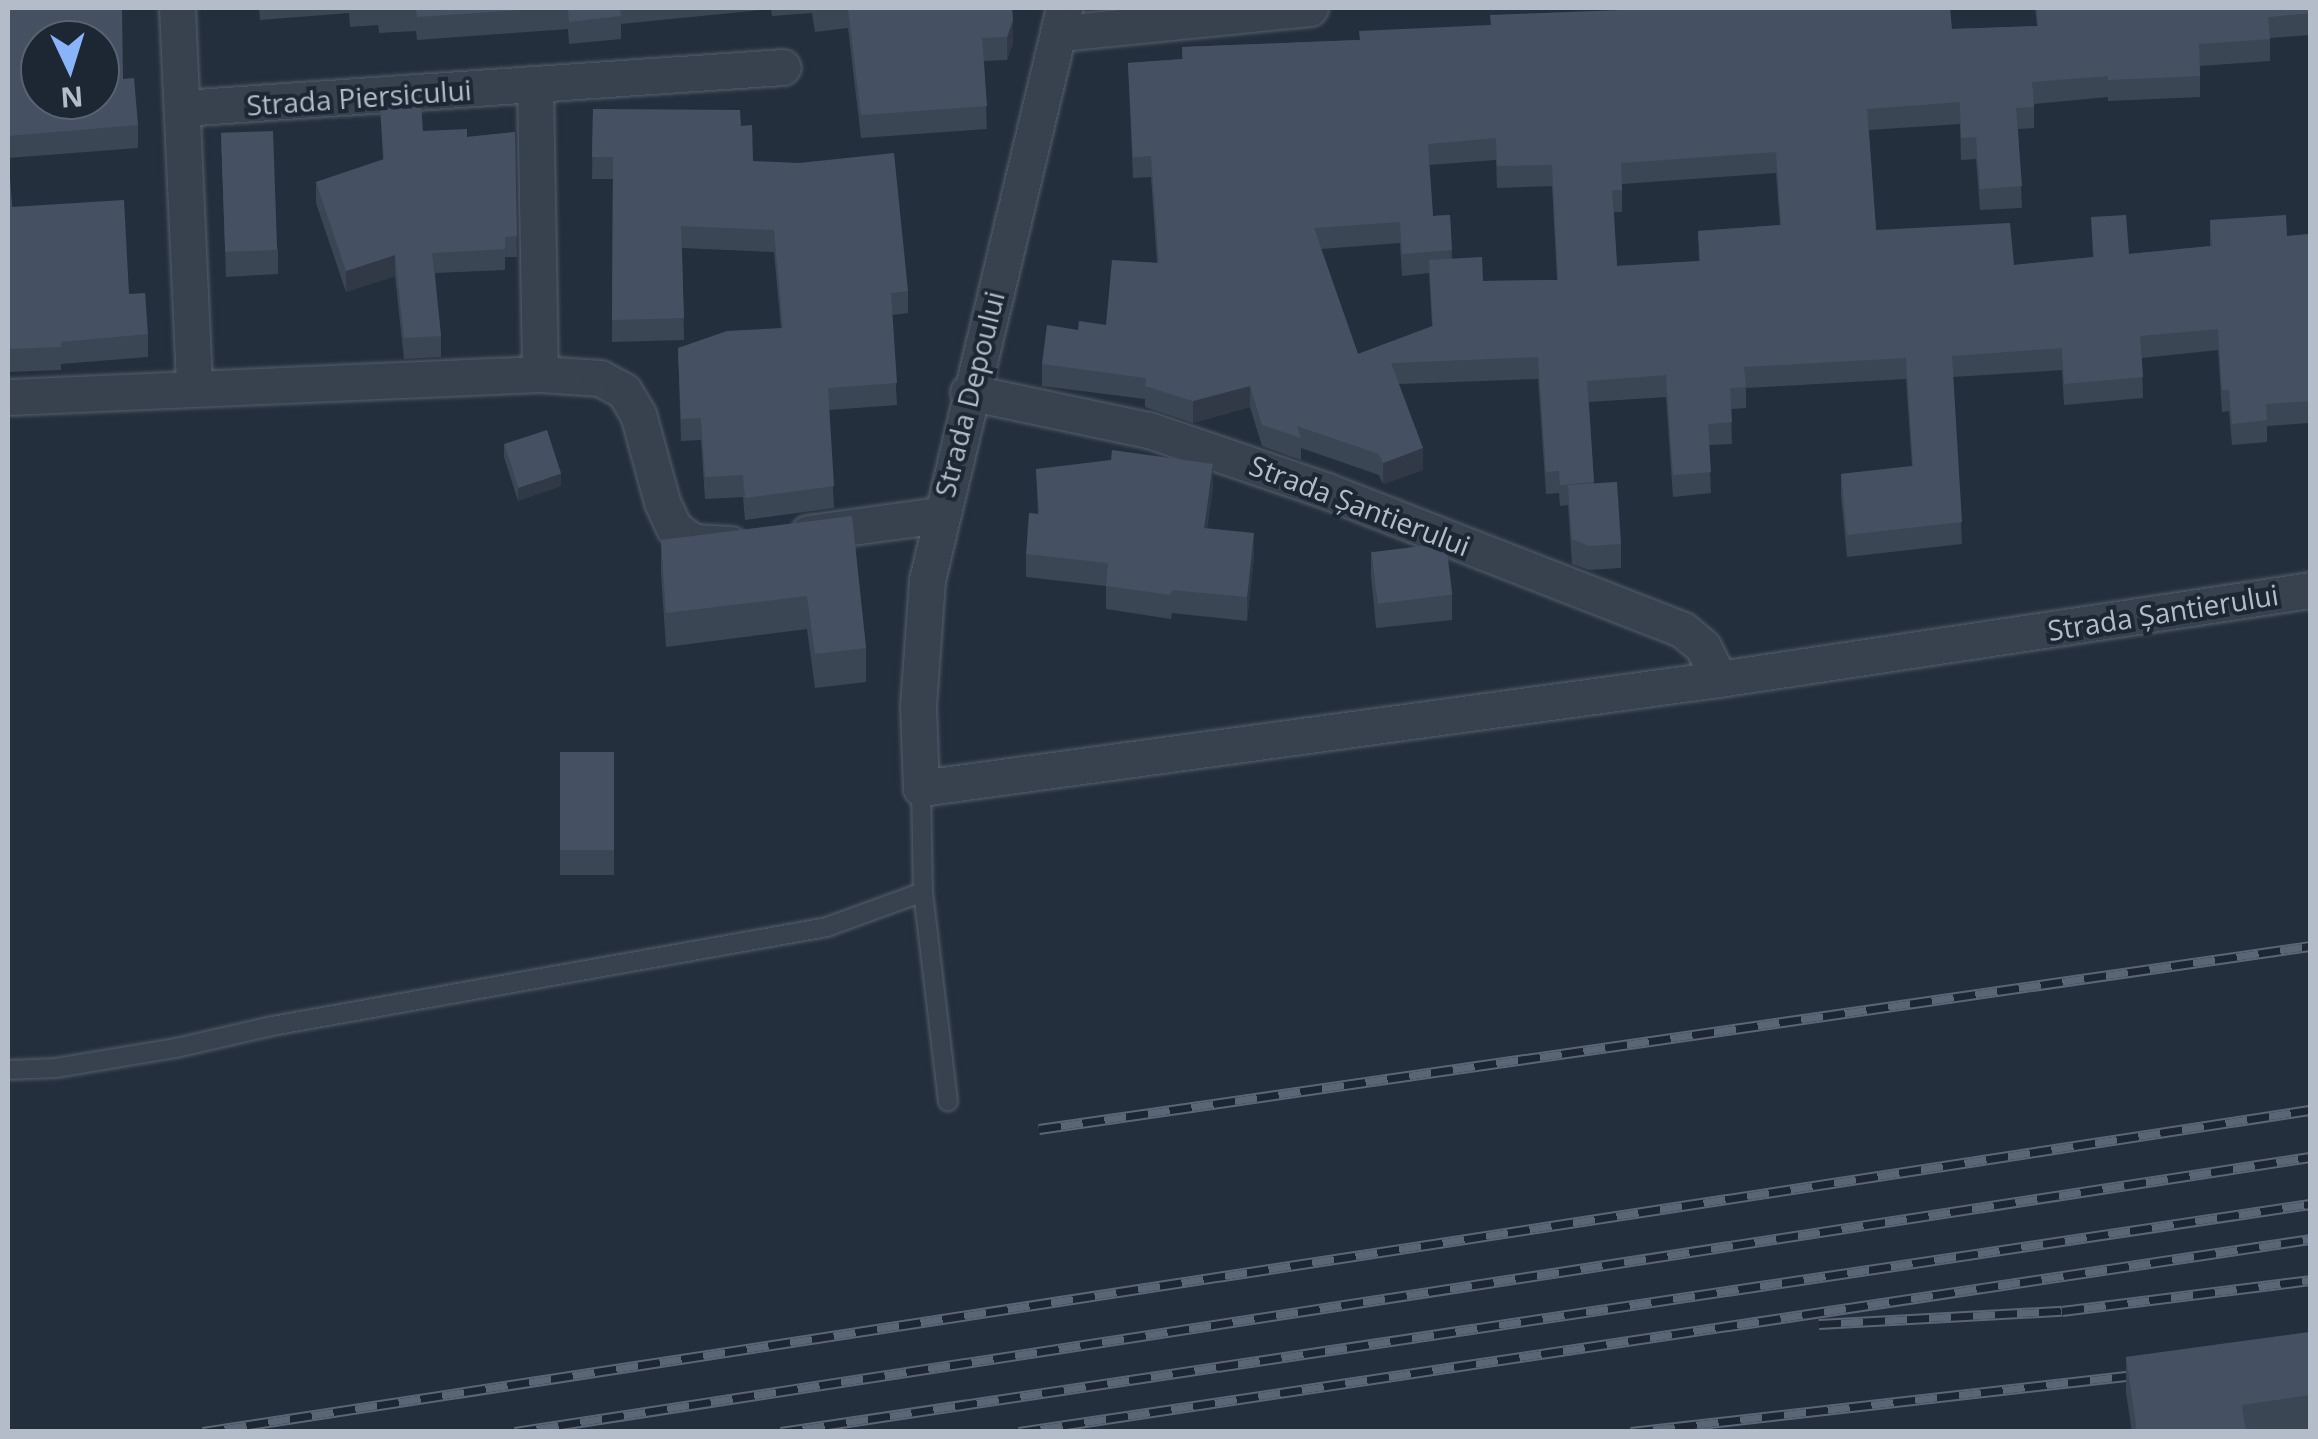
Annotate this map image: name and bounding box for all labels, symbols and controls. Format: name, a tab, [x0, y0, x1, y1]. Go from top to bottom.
north arrow	[20, 20, 120, 120]
street label: Strada Piersicului	[245, 72, 473, 122]
text: N	[59, 78, 85, 118]
street label: Strada Depoului	[927, 288, 1011, 500]
street label: Strada Șantierului	[1245, 448, 1475, 562]
street label: Strada Șantierului	[2045, 577, 2281, 647]

